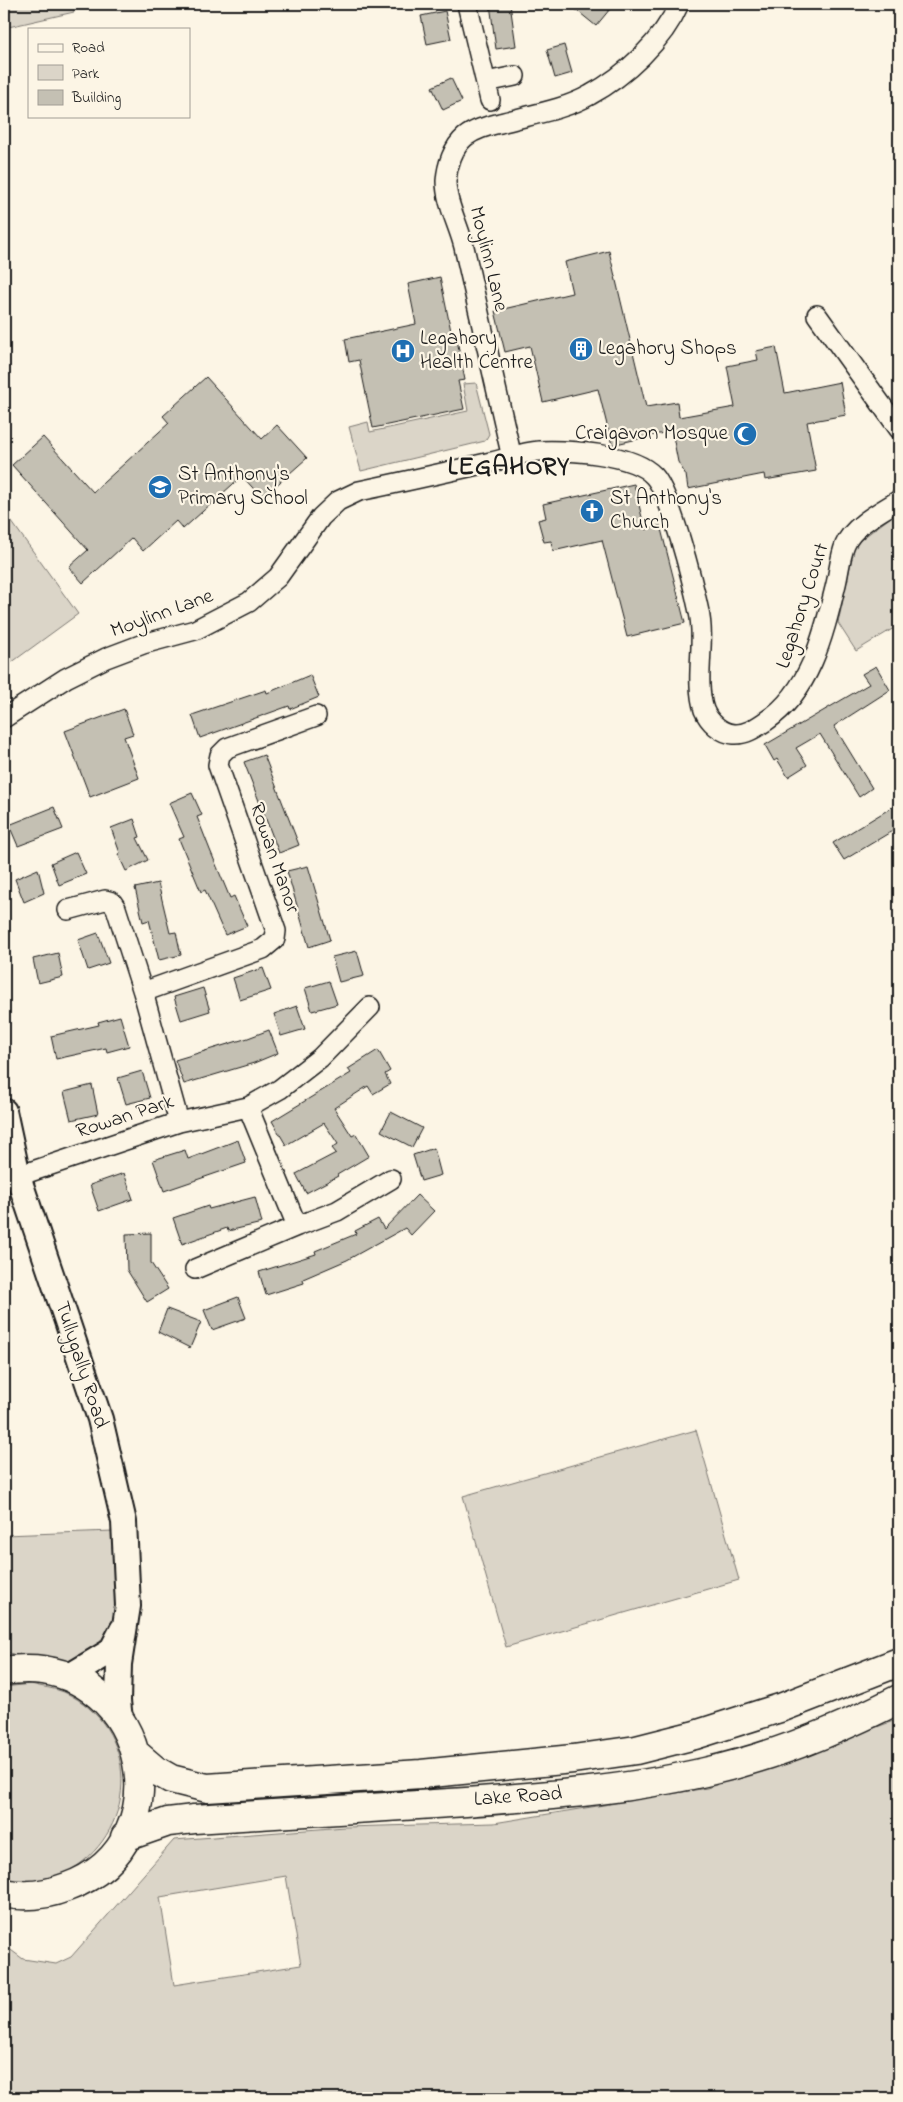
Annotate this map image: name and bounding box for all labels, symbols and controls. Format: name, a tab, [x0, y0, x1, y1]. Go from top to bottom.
legend	[28, 28, 190, 118]
text: Road	[72, 37, 105, 59]
text: Park	[72, 63, 100, 85]
text: Building	[71, 87, 121, 110]
street label: Moylinn Lane	[459, 203, 516, 316]
place label: Legahory Health Centre	[420, 324, 534, 378]
place label: Legahory Shops	[598, 334, 737, 366]
building icon: Legahory Shops	[568, 336, 594, 362]
hospital icon: Legahory Health Centre	[390, 338, 416, 364]
place label: Craigavon Mosque	[575, 419, 729, 451]
mosque icon: Craigavon Mosque	[732, 421, 758, 447]
district label: LEGAHORY	[448, 449, 570, 487]
place label: St Anthony's Primary School	[178, 460, 308, 516]
school or university icon: St Anthony's Primary School	[147, 474, 173, 500]
place label: St Anthony's Church	[610, 484, 722, 538]
church icon: St Anthony's Church	[579, 498, 605, 524]
street label: Legahory Court	[769, 539, 839, 673]
street label: Moylinn Lane	[106, 581, 219, 648]
street label: Rowan Manor	[241, 799, 307, 918]
street label: Rowan Park	[72, 1087, 179, 1147]
street label: Tullygally Road	[44, 1298, 116, 1433]
street label: Lake Road	[473, 1779, 563, 1815]

